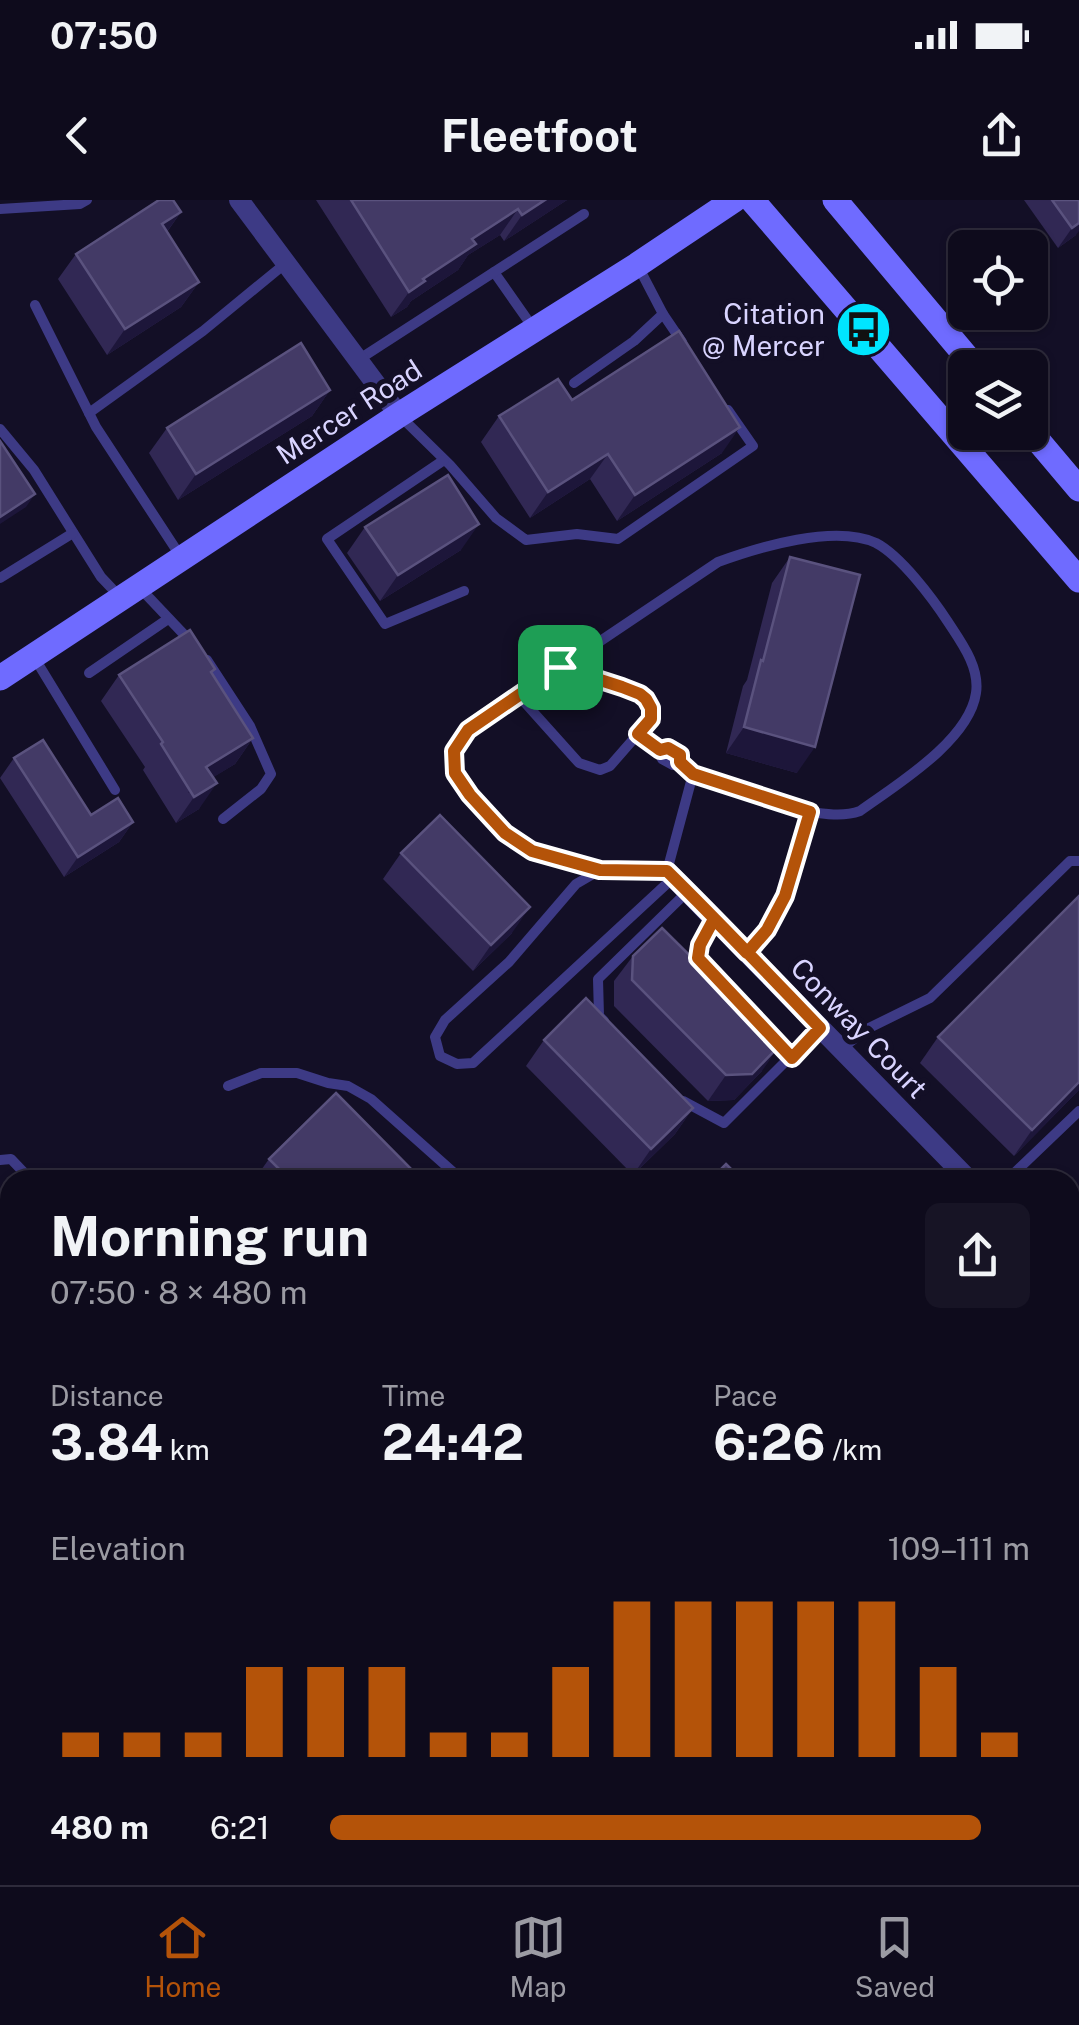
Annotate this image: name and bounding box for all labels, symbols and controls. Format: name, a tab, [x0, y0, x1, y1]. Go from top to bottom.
text: 07:50	[50, 13, 158, 58]
icon: back	[50, 108, 105, 163]
icon: share	[974, 108, 1029, 163]
text: Fleetfoot	[441, 109, 638, 162]
map controls	[948, 230, 1048, 450]
button: locate	[948, 230, 1048, 330]
place label: Citation @ Mercer	[702, 297, 825, 362]
bus stop icon: Citation @ Mercer	[834, 300, 894, 360]
button: layers	[948, 350, 1048, 450]
street label: Mercer Road	[270, 352, 427, 471]
pin	[518, 625, 603, 710]
icon: arrive	[533, 640, 588, 695]
street label: Conway Court	[784, 951, 934, 1105]
button: share	[925, 1203, 1030, 1308]
text: Morning run	[50, 1204, 369, 1268]
text: 07:50 · 8 × 480 m	[50, 1274, 307, 1311]
text: Distance	[50, 1379, 164, 1412]
text: Time	[382, 1379, 445, 1412]
text: Pace	[713, 1379, 777, 1412]
text: 3.84	[50, 1412, 163, 1471]
text: 24:42	[382, 1412, 524, 1471]
text: 6:26	[713, 1412, 826, 1471]
text: km	[163, 1433, 210, 1466]
text: /km	[826, 1433, 882, 1466]
text: Elevation	[50, 1530, 186, 1567]
text: 109–111 m	[888, 1530, 1030, 1567]
text: 480 m	[50, 1809, 149, 1846]
text: 6:21	[210, 1809, 270, 1846]
tab: Home	[144, 1910, 221, 2003]
tab: Map	[510, 1910, 566, 2003]
tab: Saved	[855, 1910, 935, 2003]

